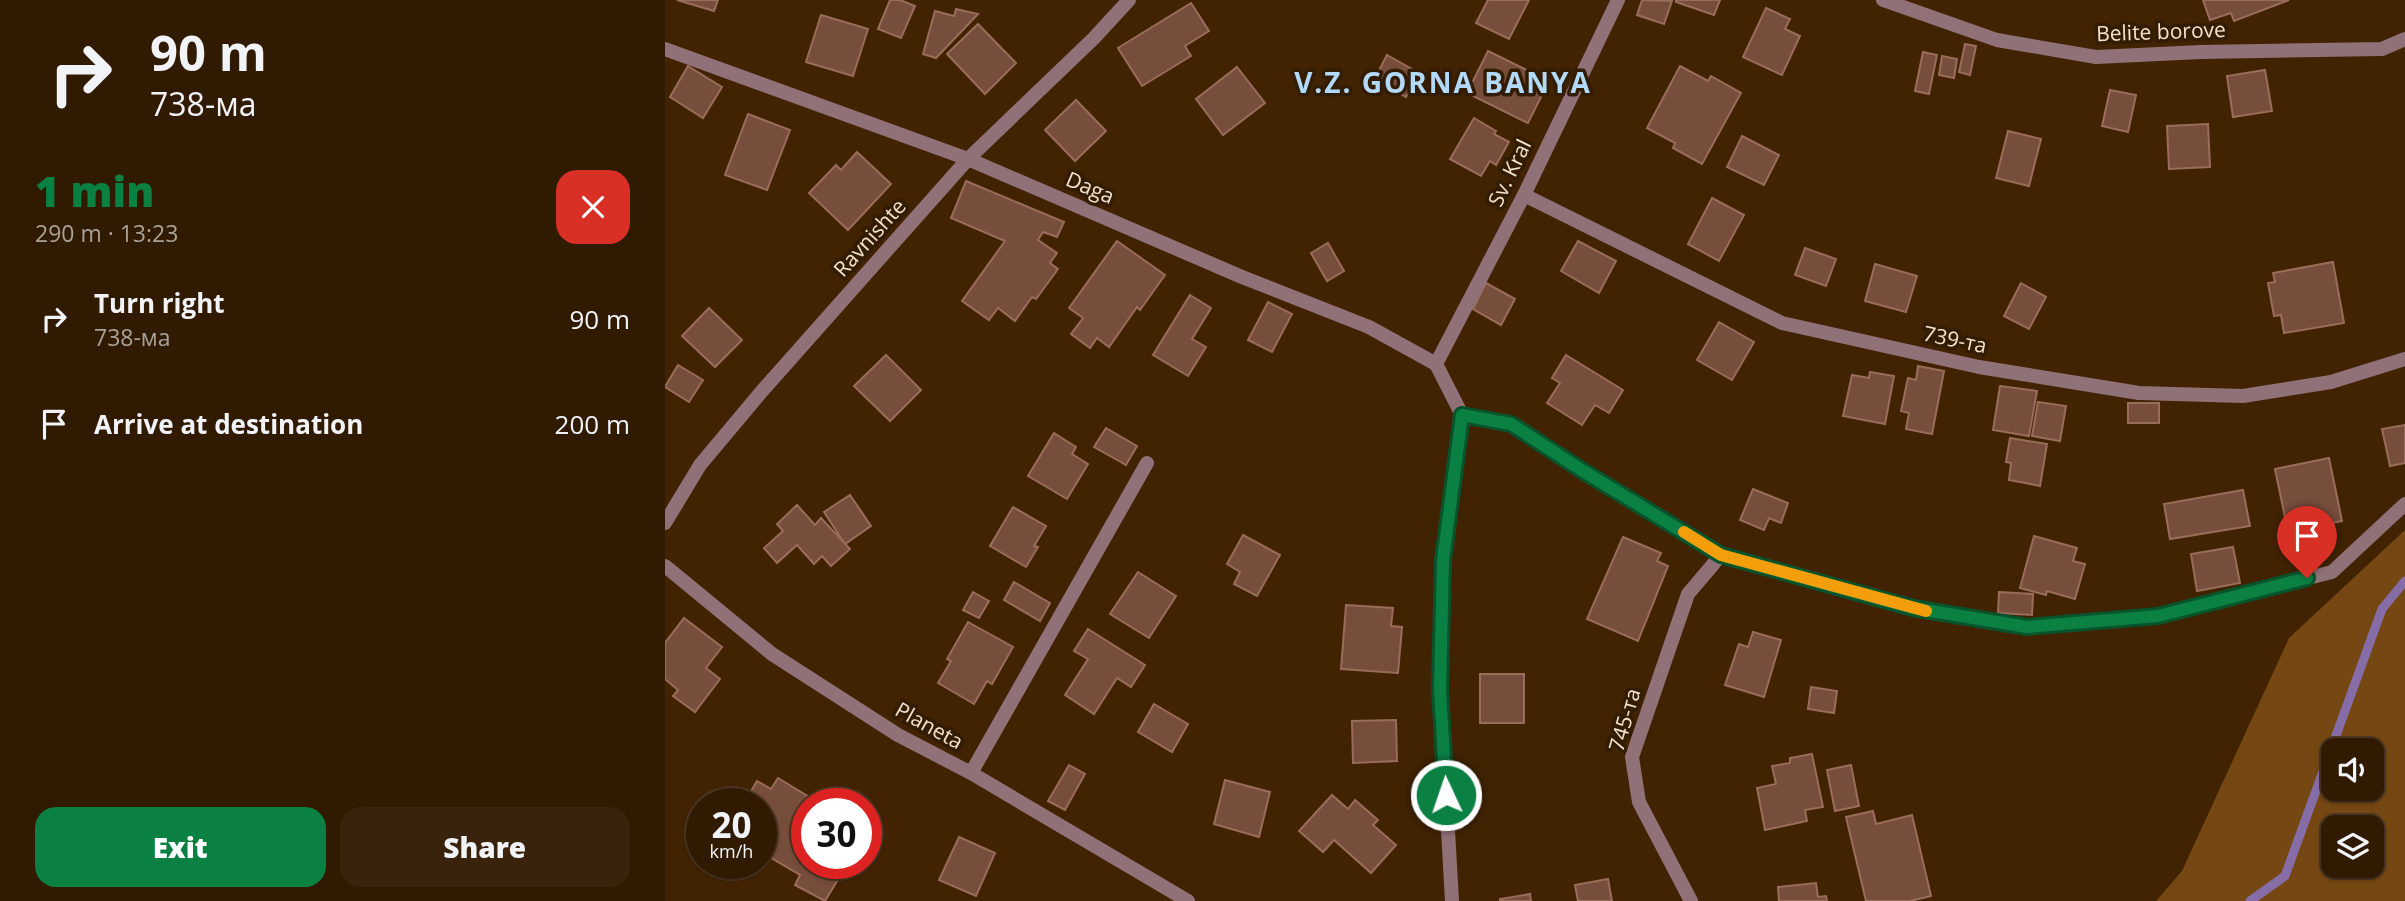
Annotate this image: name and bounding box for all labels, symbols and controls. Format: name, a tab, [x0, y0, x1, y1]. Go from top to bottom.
street label: Belite borove	[2096, 15, 2226, 47]
text: 90 m	[150, 19, 267, 85]
icon: right	[35, 28, 126, 119]
district label: V.Z. GORNA BANYA	[1294, 63, 1592, 101]
text: 738-ма	[150, 82, 256, 125]
street label: Sv. Kral	[1481, 134, 1537, 211]
text: 1 min	[35, 162, 154, 219]
street label: Daga	[1062, 164, 1119, 210]
button: close	[556, 170, 630, 244]
street label: Ravnishte	[827, 192, 912, 282]
text: 290 m · 13:23	[35, 217, 178, 249]
text: Turn right	[94, 285, 225, 321]
icon: right	[35, 300, 73, 338]
text: 90 m	[569, 301, 630, 337]
street label: 739-та	[1921, 319, 1990, 359]
text: 738-ма	[94, 321, 171, 353]
icon: arrive	[35, 405, 73, 443]
text: Arrive at destination	[94, 406, 363, 442]
text: 200 m	[555, 406, 630, 442]
pin	[2277, 506, 2337, 578]
icon: arrive	[2288, 517, 2326, 555]
street label: 745-та	[1602, 685, 1646, 755]
street label: Planeta	[891, 695, 968, 755]
map controls	[2321, 738, 2384, 878]
button: sound	[2321, 738, 2384, 801]
position arrow	[1409, 758, 1483, 832]
speed limit sign: 30	[791, 788, 882, 879]
text: 20	[711, 801, 752, 848]
button: Exit	[35, 807, 326, 887]
button: Share	[340, 807, 630, 887]
button: layers	[2321, 815, 2384, 878]
text: km/h	[710, 839, 753, 863]

